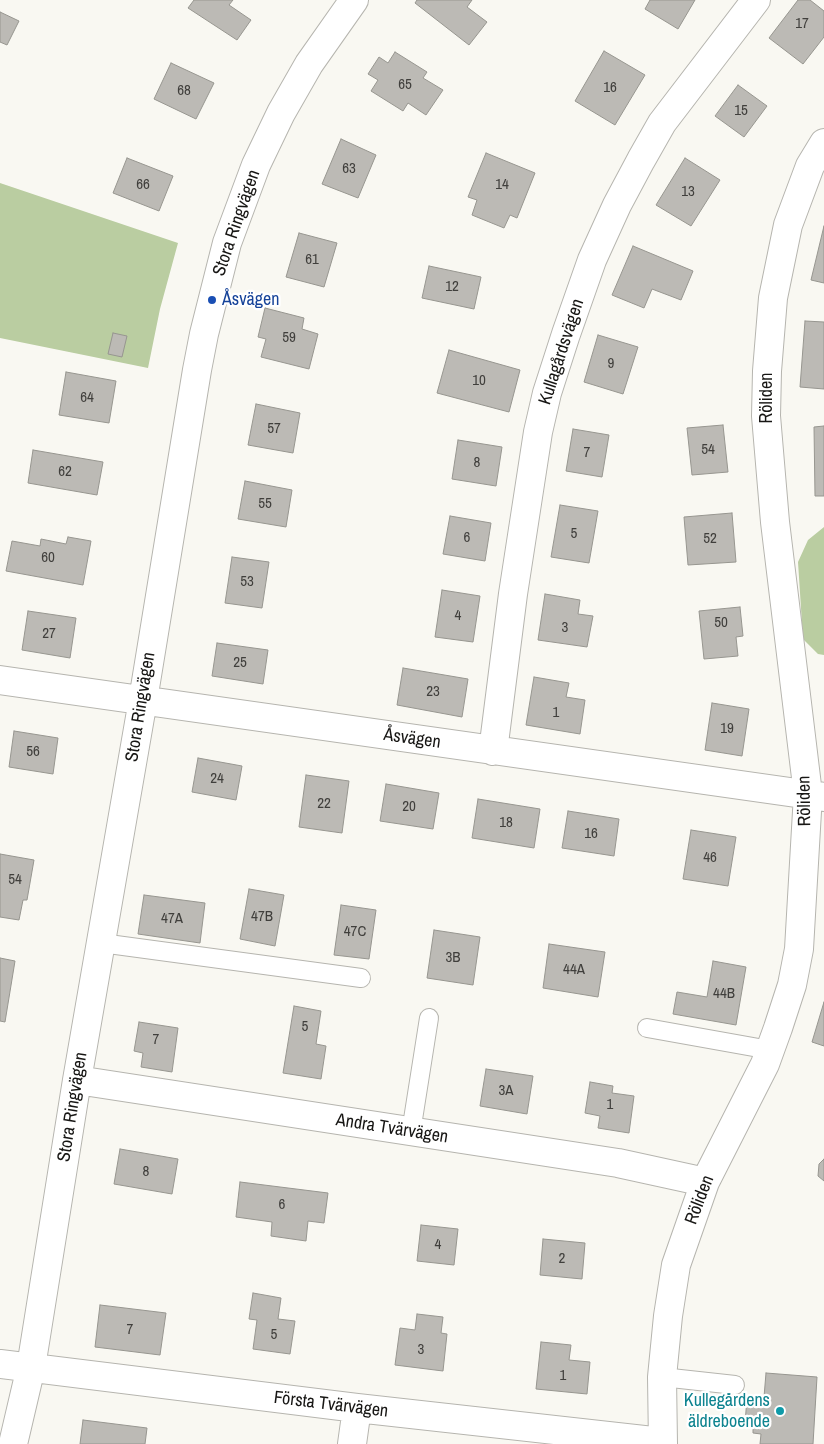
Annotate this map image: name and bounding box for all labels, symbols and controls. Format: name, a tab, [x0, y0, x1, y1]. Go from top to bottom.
house number: 17	[795, 15, 809, 33]
house number: 65	[398, 76, 412, 94]
house number: 16	[603, 79, 617, 97]
house number: 68	[177, 82, 191, 100]
house number: 15	[734, 102, 748, 120]
house number: 63	[342, 160, 356, 178]
street label: Stora Ringvägen	[209, 167, 265, 279]
house number: 66	[136, 176, 150, 194]
house number: 14	[495, 176, 509, 194]
house number: 13	[681, 183, 695, 201]
house number: 61	[305, 251, 319, 269]
house number: 12	[445, 278, 459, 296]
place label: Åsvägen	[222, 289, 279, 311]
marker: Åsvägen	[206, 294, 218, 306]
street label: Kullagårdsvägen	[535, 296, 589, 408]
house number: 59	[282, 329, 296, 347]
house number: 9	[608, 355, 614, 373]
house number: 10	[472, 372, 486, 390]
street label: Röliden	[756, 373, 778, 423]
house number: 64	[80, 389, 94, 407]
house number: 57	[267, 420, 281, 438]
house number: 54	[701, 441, 715, 459]
house number: 7	[584, 444, 590, 462]
house number: 8	[474, 454, 480, 472]
house number: 62	[58, 463, 72, 481]
house number: 55	[258, 495, 272, 513]
house number: 5	[571, 525, 577, 543]
house number: 6	[464, 529, 470, 547]
house number: 52	[703, 530, 717, 548]
house number: 60	[41, 549, 55, 567]
house number: 53	[240, 573, 254, 591]
house number: 4	[455, 607, 461, 625]
house number: 50	[714, 614, 728, 632]
house number: 3	[562, 619, 568, 637]
house number: 27	[42, 625, 56, 643]
street label: Stora Ringvägen	[122, 651, 160, 763]
house number: 25	[233, 654, 247, 672]
house number: 23	[426, 683, 440, 701]
house number: 1	[553, 704, 559, 722]
house number: 19	[720, 720, 734, 738]
street label: Åsvägen	[382, 724, 442, 754]
house number: 56	[26, 743, 40, 761]
house number: 24	[210, 770, 224, 788]
street label: Röliden	[794, 775, 816, 827]
house number: 22	[317, 795, 331, 813]
house number: 20	[402, 798, 416, 816]
house number: 18	[499, 814, 513, 832]
house number: 16	[584, 825, 598, 843]
house number: 46	[703, 849, 717, 867]
house number: 54	[8, 871, 22, 889]
house number: 47B	[251, 908, 273, 926]
house number: 47A	[161, 910, 183, 928]
house number: 47C	[344, 923, 366, 941]
house number: 3B	[445, 949, 461, 967]
house number: 44A	[563, 961, 585, 979]
house number: 44B	[713, 985, 735, 1003]
house number: 5	[302, 1018, 308, 1036]
house number: 7	[153, 1031, 159, 1049]
street label: Stora Ringvägen	[54, 1051, 92, 1163]
house number: 3A	[498, 1082, 514, 1100]
house number: 1	[607, 1096, 613, 1114]
street label: Andra Tvärvägen	[334, 1109, 450, 1149]
house number: 8	[143, 1163, 149, 1181]
street label: Röliden	[681, 1172, 719, 1228]
house number: 6	[279, 1196, 285, 1214]
house number: 4	[435, 1236, 441, 1254]
house number: 2	[559, 1250, 565, 1268]
house number: 7	[127, 1321, 133, 1339]
house number: 5	[271, 1326, 277, 1344]
house number: 3	[418, 1341, 424, 1359]
house number: 1	[560, 1367, 566, 1385]
street label: Första Tvärvägen	[273, 1387, 389, 1423]
place label: Kullegårdens äldreboende	[684, 1390, 770, 1432]
marker: Kullegårdens äldreboende	[774, 1405, 786, 1417]

